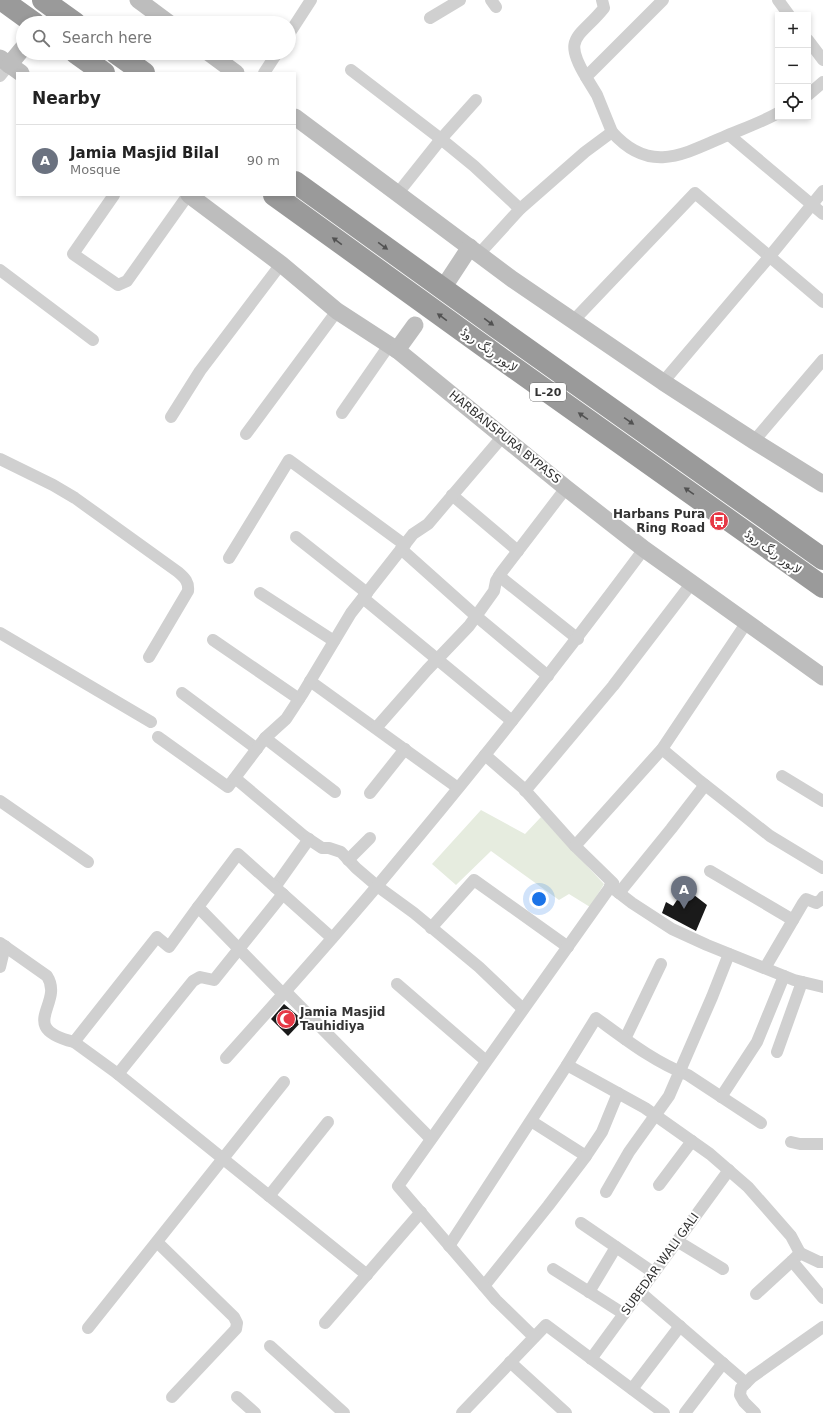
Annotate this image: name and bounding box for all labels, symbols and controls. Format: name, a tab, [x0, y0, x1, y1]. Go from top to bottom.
map controls	[775, 12, 811, 120]
button: +	[775, 12, 811, 48]
search box	[16, 16, 296, 60]
icon: search	[30, 27, 52, 49]
text: Search here	[62, 29, 152, 47]
button: −	[775, 48, 811, 84]
button: locate	[775, 84, 811, 120]
text: Nearby	[32, 88, 101, 108]
text: Jamia Masjid Bilal	[70, 144, 219, 162]
text: A	[40, 153, 50, 168]
text: 90 m	[247, 153, 280, 168]
text: Mosque	[70, 162, 120, 177]
one-way arrow	[332, 237, 342, 245]
one-way arrow	[378, 242, 389, 250]
one-way arrow	[437, 313, 448, 321]
one-way arrow	[484, 318, 494, 326]
street label: لاہور رنگ روڈ	[457, 325, 520, 376]
road number: L-20	[530, 383, 566, 401]
street label: HARBANSPURA BYPASS	[446, 388, 564, 486]
one-way arrow	[577, 412, 588, 420]
one-way arrow	[624, 417, 635, 426]
one-way arrow	[684, 487, 694, 495]
place label: Harbans Pura Ring Road	[613, 507, 705, 535]
bus stop icon: Harbans Pura Ring Road	[708, 510, 730, 532]
street label: لاہور رنگ روڈ	[741, 527, 804, 578]
pin: A	[671, 876, 697, 909]
your location	[529, 889, 549, 909]
place label: Jamia Masjid Tauhidiya	[299, 1005, 385, 1033]
mosque icon: Jamia Masjid Tauhidiya	[275, 1008, 297, 1030]
street label: SUBEDAR WALI GALI	[618, 1210, 702, 1318]

